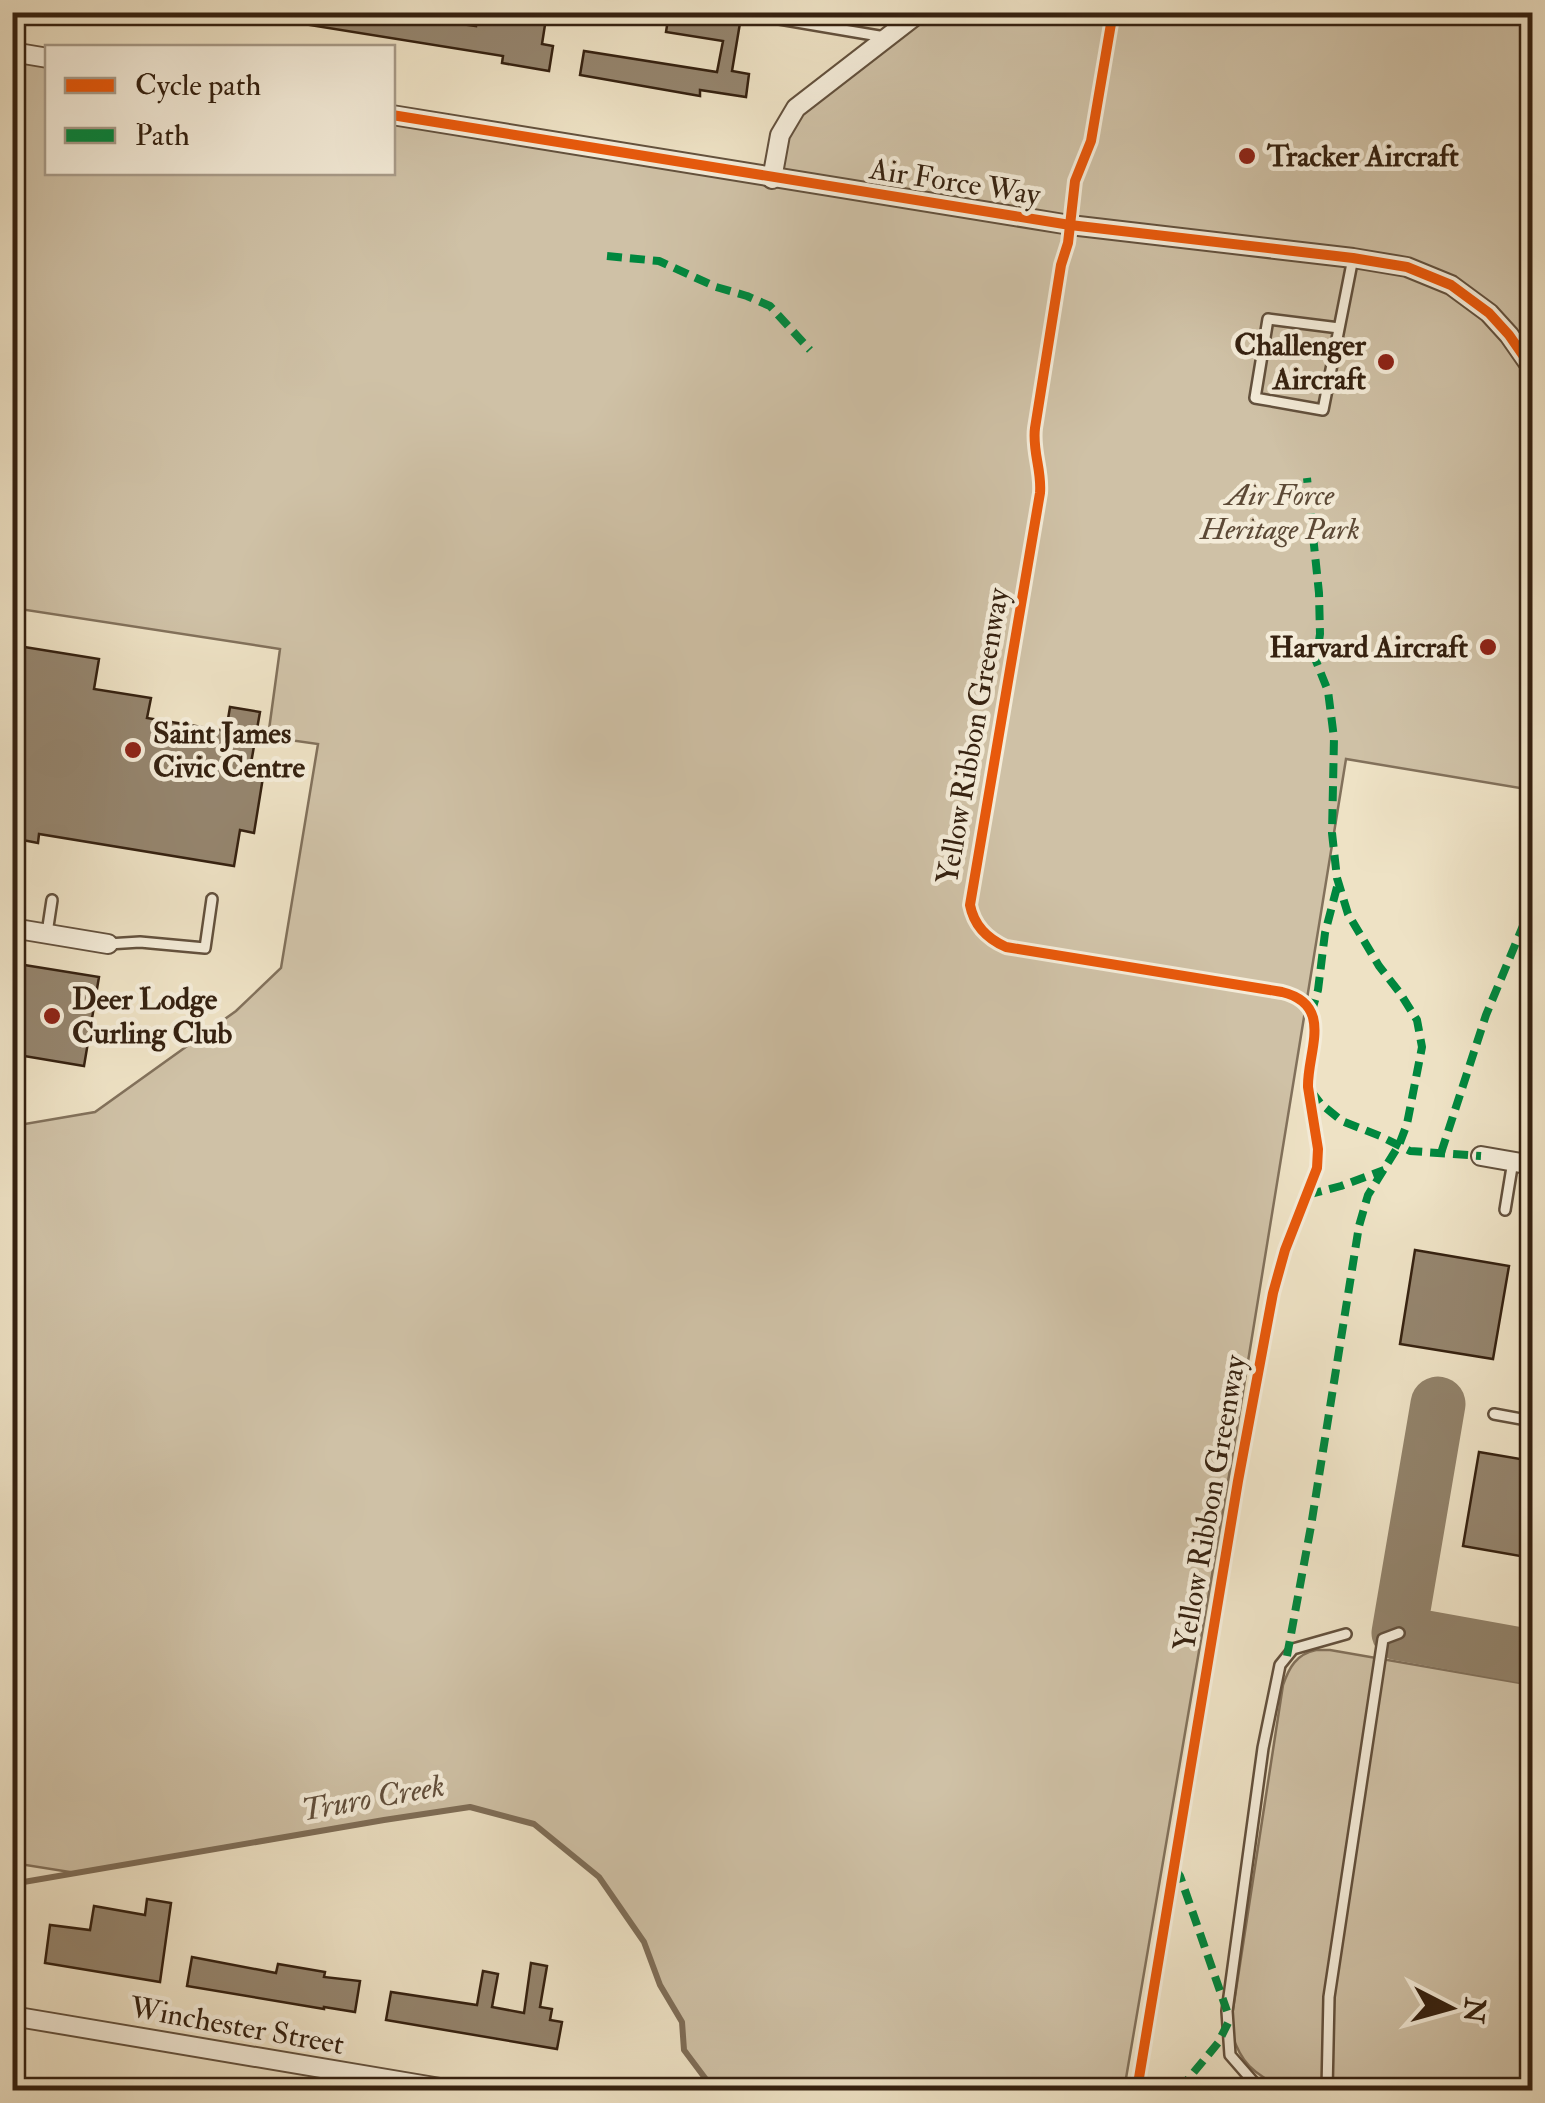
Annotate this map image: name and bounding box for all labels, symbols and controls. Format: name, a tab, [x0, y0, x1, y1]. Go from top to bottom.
legend	[45, 45, 395, 175]
text: Cycle path	[135, 67, 261, 104]
text: Path	[135, 117, 190, 154]
place label: Tracker Aircraft	[1266, 138, 1459, 175]
marker: Tracker Aircraft	[1236, 145, 1258, 167]
street label: Air Force Way	[866, 150, 1044, 214]
place label: Challenger Aircraft	[1234, 327, 1367, 398]
marker: Challenger Aircraft	[1375, 351, 1397, 373]
park label: Air Force Heritage Park	[1198, 477, 1360, 548]
street label: Yellow Ribbon Greenway	[929, 584, 1017, 887]
place label: Harvard Aircraft	[1269, 629, 1468, 666]
marker: Harvard Aircraft	[1477, 636, 1499, 658]
place label: Saint James Civic Centre	[153, 715, 305, 786]
marker: Saint James Civic Centre	[122, 739, 144, 761]
place label: Deer Lodge Curling Club	[72, 981, 232, 1052]
marker: Deer Lodge Curling Club	[41, 1005, 63, 1027]
street label: Yellow Ribbon Greenway	[1166, 1351, 1254, 1654]
water label: Truro Creek	[298, 1766, 448, 1830]
north arrow	[1400, 1958, 1500, 2058]
street label: Winchester Street	[126, 1989, 347, 2063]
text: N	[1455, 1995, 1492, 2026]

